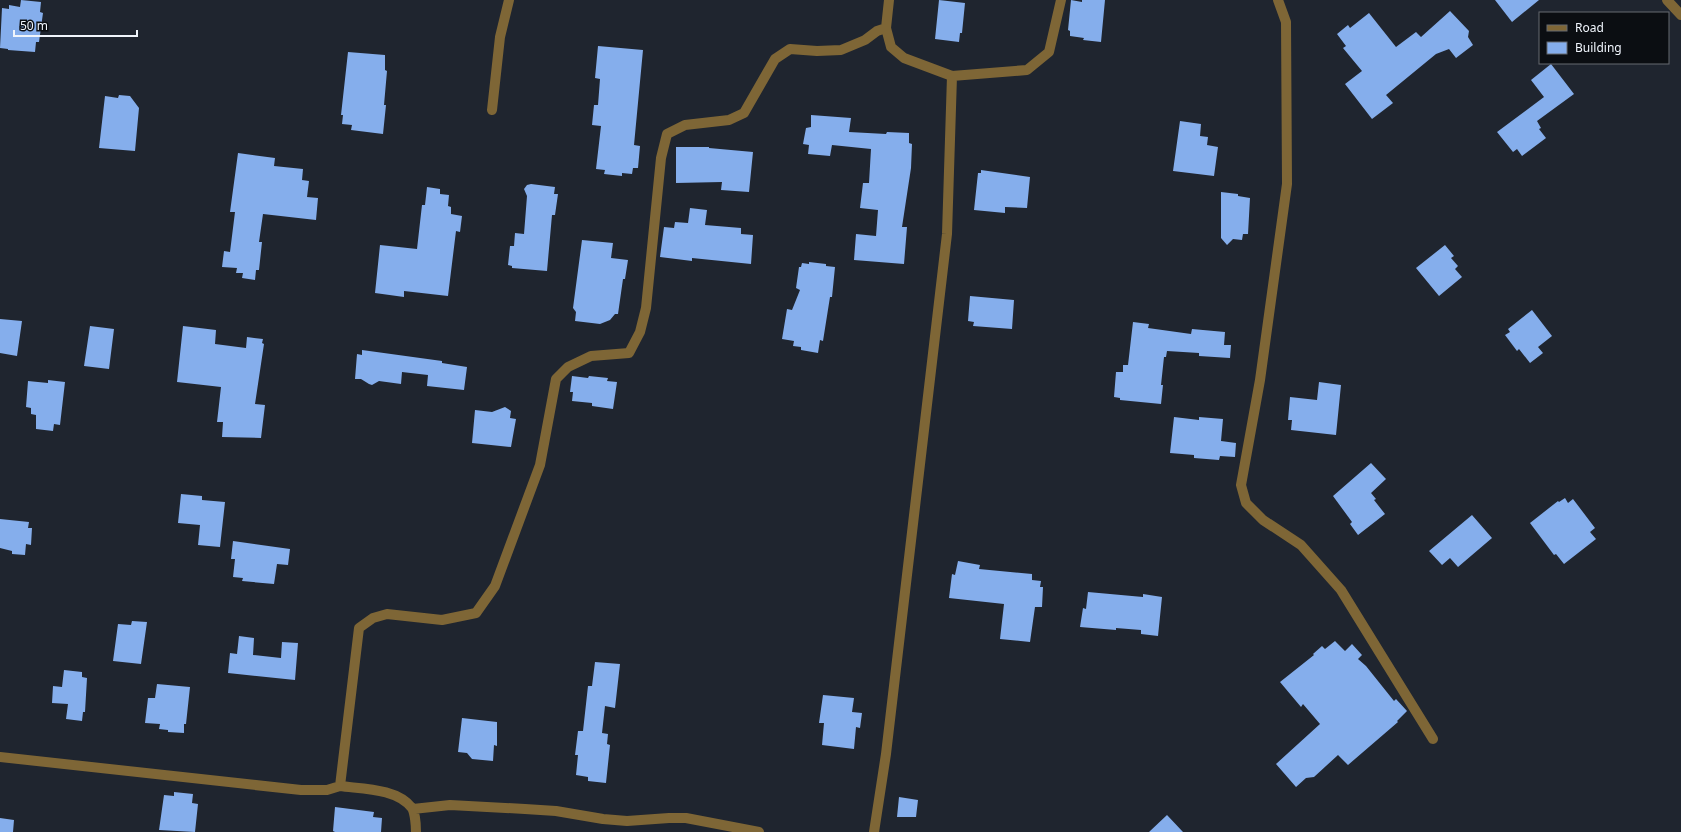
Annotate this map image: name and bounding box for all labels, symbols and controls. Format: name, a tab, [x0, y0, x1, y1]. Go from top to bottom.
scale bar	[14, 12, 137, 38]
legend	[1539, 12, 1669, 64]
text: 50 m	[20, 17, 48, 34]
text: Road	[1575, 19, 1604, 36]
text: Building	[1575, 39, 1622, 56]

